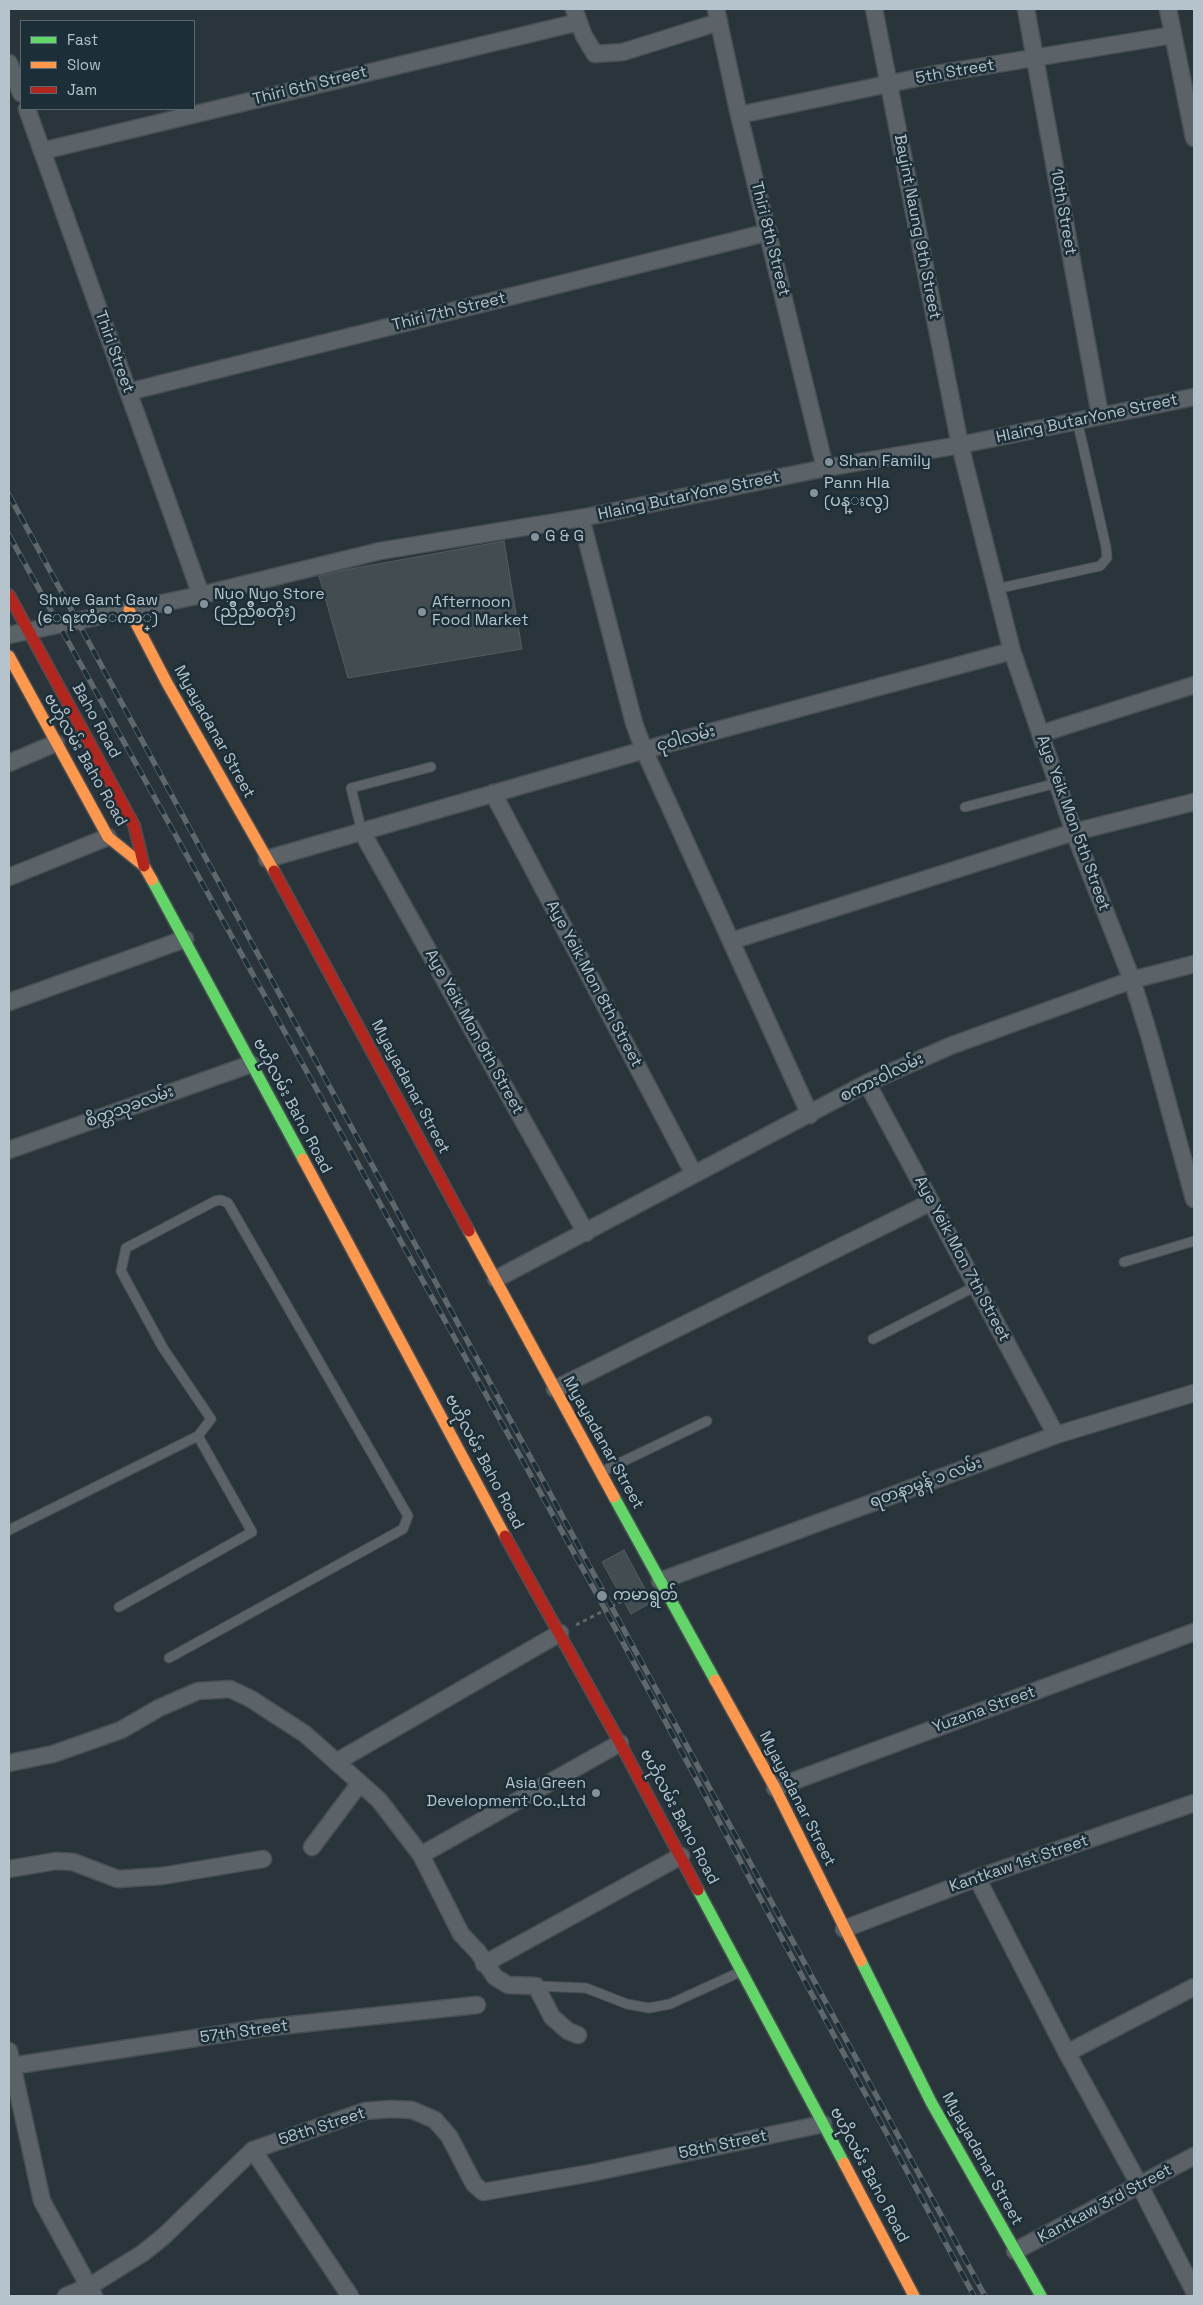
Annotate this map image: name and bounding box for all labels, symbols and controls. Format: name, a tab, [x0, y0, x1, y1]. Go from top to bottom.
legend	[20, 20, 195, 110]
text: Fast	[67, 30, 98, 49]
text: Slow	[67, 55, 101, 74]
street label: 5th Street	[914, 56, 996, 88]
street label: Thiri 6th Street	[251, 63, 369, 109]
text: Jam	[67, 80, 97, 99]
street label: Bayint Naung 9th Street	[890, 133, 944, 321]
street label: 10th Street	[1046, 167, 1080, 257]
street label: Thiri 8th Street	[746, 180, 794, 298]
street label: Thiri 7th Street	[390, 289, 508, 335]
street label: Thiri Street	[90, 308, 138, 396]
street label: Hlaing ButarYone Street	[994, 390, 1180, 448]
place label: Shan Family	[839, 452, 931, 472]
marker: Shan Family	[823, 456, 835, 468]
street label: Hlaing ButarYone Street	[596, 467, 782, 525]
place label: Pann Hla (ပန္းလွ)	[824, 474, 890, 512]
marker: Pann Hla (ပန္းလွ)	[808, 487, 820, 499]
place label: G & G	[545, 527, 584, 547]
marker: G & G	[529, 531, 541, 543]
place label: Nyo Nyo Store (ညိဳညိဳစတိုး)	[214, 585, 325, 623]
place label: Shwe Gant Gaw (ေရႊကံံေကာ္)	[38, 591, 158, 629]
place label: Afternoon Food Market	[432, 593, 529, 631]
marker: Nyo Nyo Store (ညိဳညိဳစတိုး)	[198, 598, 210, 610]
marker: Shwe Gant Gaw (ေရႊကံံေကာ္)	[162, 604, 174, 616]
marker: Afternoon Food Market	[416, 606, 428, 618]
street label: Myayadanar Street	[169, 662, 259, 802]
street label: Baho Road	[68, 680, 124, 762]
street label: ဗဟိုလမ်း Baho Road	[39, 690, 131, 830]
street label: ငုဝါလမ်း	[655, 722, 717, 756]
street label: Aye Yeik Mon 5th Street	[1032, 733, 1114, 913]
street label: Aye Yeik Mon 8th Street	[542, 897, 646, 1071]
street label: Aye Yeik Mon 9th Street	[421, 946, 527, 1118]
street label: Myayadanar Street	[367, 1017, 453, 1157]
street label: ဗဟိုလမ်း Baho Road	[248, 1035, 336, 1177]
street label: စကား၀ါလမ်း	[837, 1050, 927, 1106]
street label: စိတ္တသုခလမ်း	[83, 1082, 177, 1132]
street label: Aye Yeik Mon 7th Street	[910, 1173, 1014, 1345]
street label: Myayadanar Street	[558, 1373, 648, 1513]
street label: ဗဟိုလမ်း Baho Road	[440, 1391, 528, 1533]
street label: ရတနာမွန် ၁ လမ်း	[867, 1454, 985, 1512]
place label: ကမာရွတ်	[613, 1586, 678, 1606]
marker: ကမာရွတ်	[595, 1589, 609, 1603]
street label: Yuzana Street	[930, 1683, 1038, 1737]
street label: Myayadanar Street	[755, 1728, 839, 1870]
street label: ဗဟိုလမ်း Baho Road	[635, 1746, 723, 1888]
place label: Asia Green Development Co.,Ltd	[427, 1774, 586, 1812]
marker: Asia Green Development Co.,Ltd	[590, 1787, 602, 1799]
street label: Kantkaw 1st Street	[947, 1831, 1091, 1897]
street label: 57th Street	[199, 2016, 289, 2048]
street label: Myayadanar Street	[937, 2089, 1027, 2229]
street label: 58th Street	[276, 2104, 368, 2150]
street label: ဗဟိုလမ်း Baho Road	[825, 2104, 913, 2246]
street label: 58th Street	[677, 2126, 769, 2164]
street label: Kantkaw 3rd Street	[1035, 2161, 1175, 2247]

